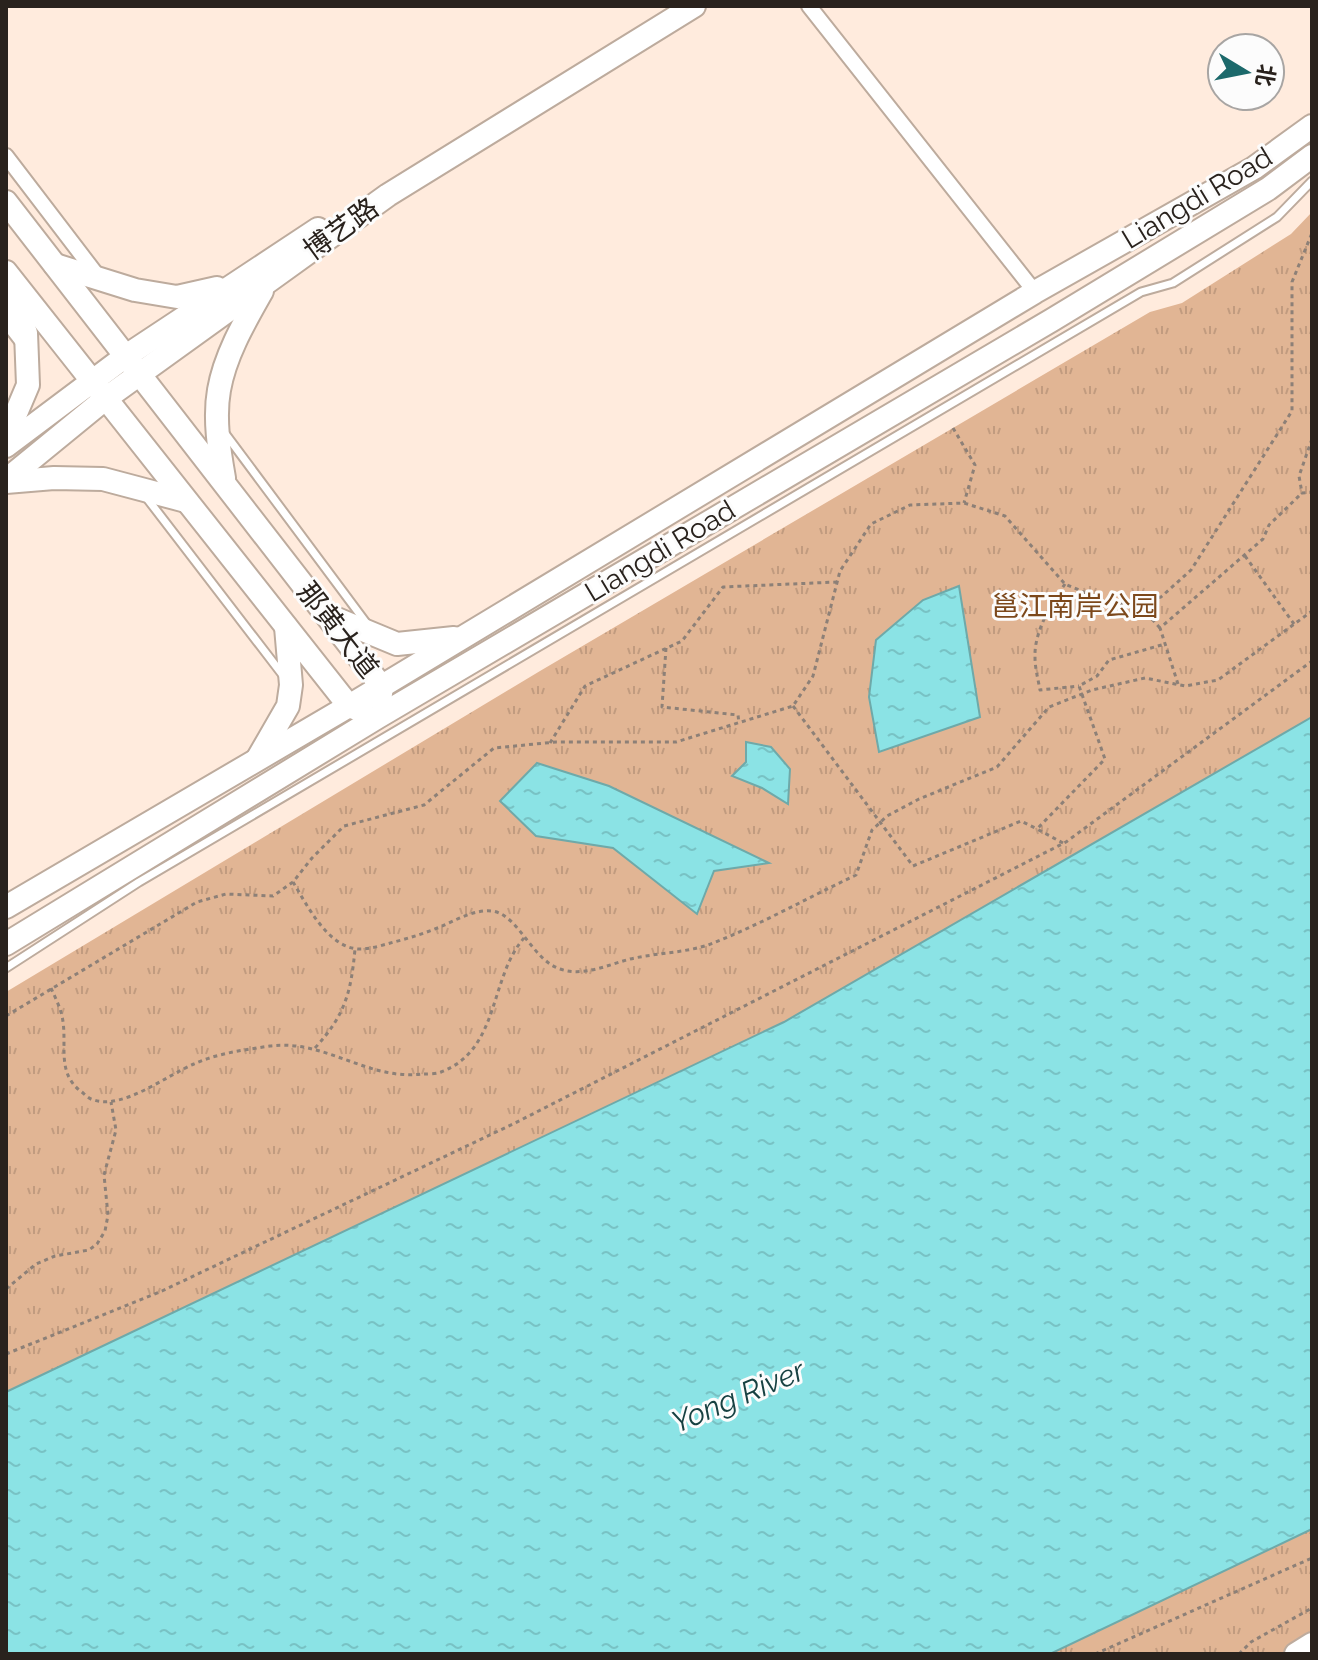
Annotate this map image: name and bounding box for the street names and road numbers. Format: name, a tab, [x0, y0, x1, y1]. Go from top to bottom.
street label: Liangdi Road	[1116, 140, 1278, 256]
street label: 博艺路	[297, 191, 385, 267]
street label: Liangdi Road	[579, 493, 741, 609]
street label: 那黄大道	[291, 576, 385, 684]

